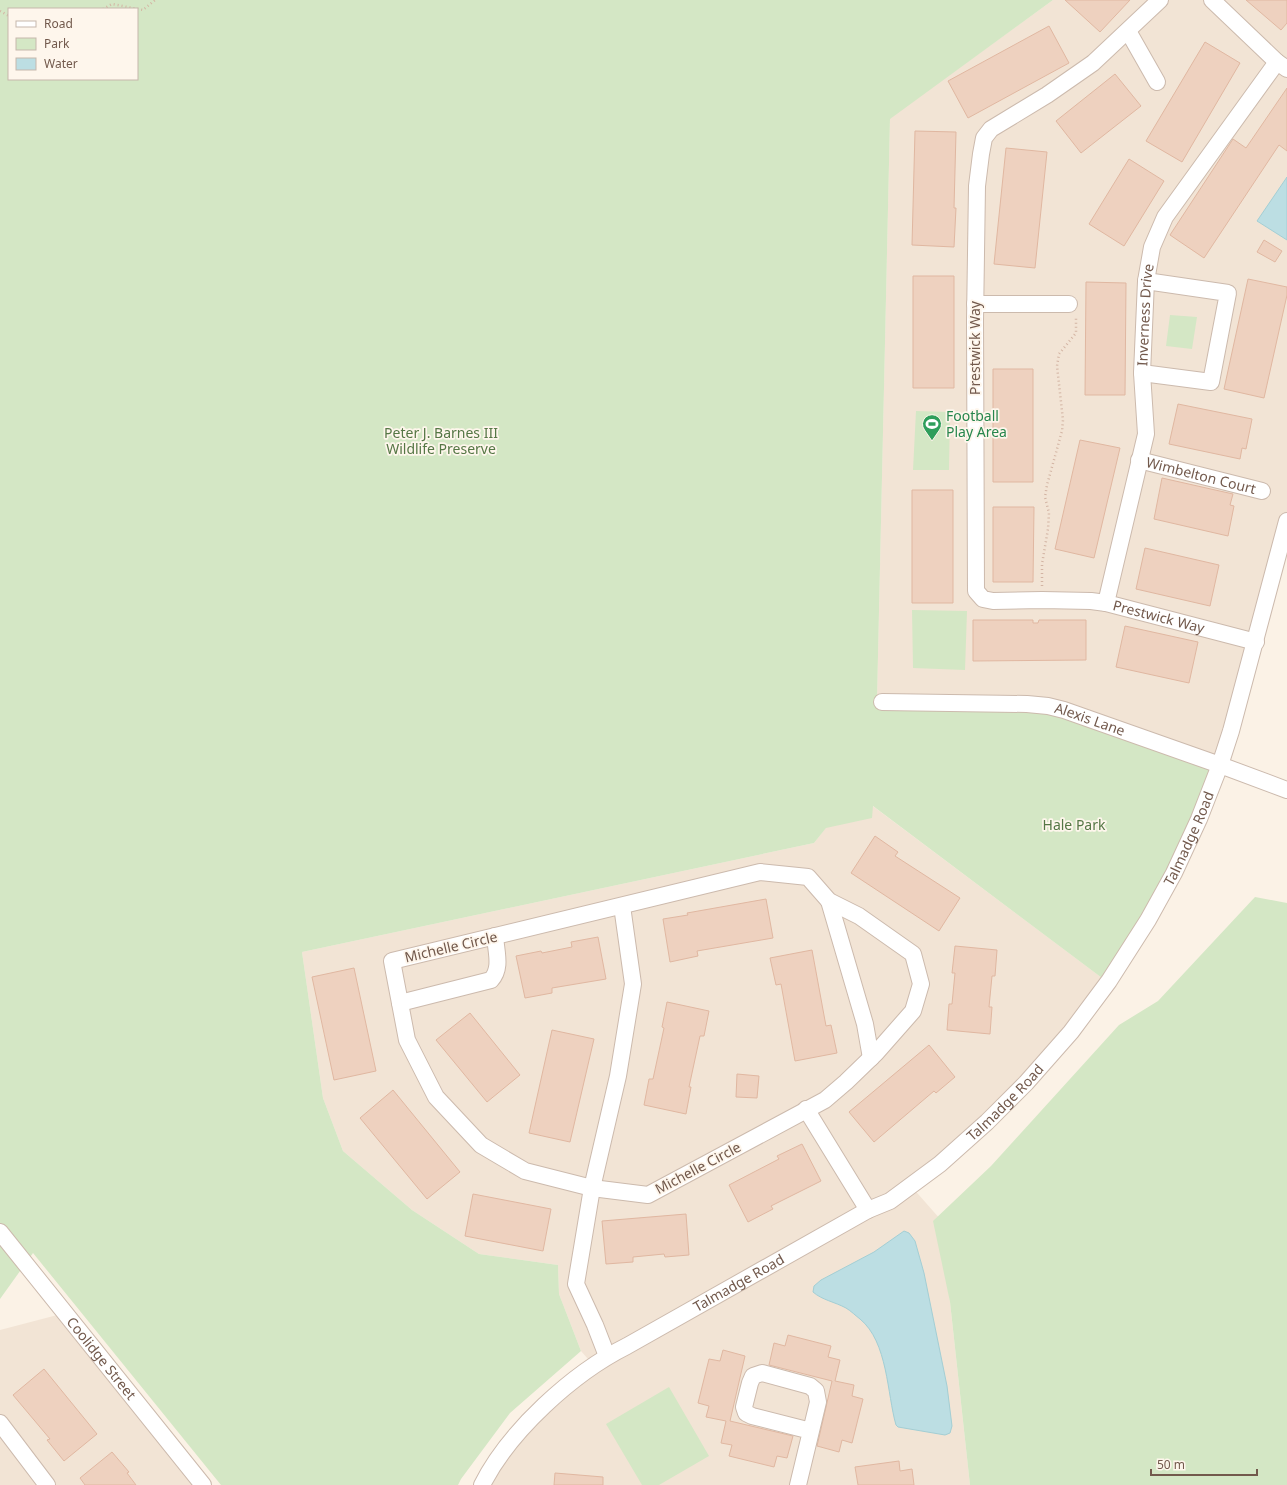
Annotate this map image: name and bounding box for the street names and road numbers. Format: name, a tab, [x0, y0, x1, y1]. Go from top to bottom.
street label: Inverness Drive	[1132, 262, 1158, 366]
street label: Prestwick Way	[965, 300, 984, 395]
street label: Wimbelton Court	[1144, 452, 1258, 498]
street label: Prestwick Way	[1111, 595, 1208, 637]
street label: Alexis Lane	[1053, 698, 1128, 740]
street label: Talmadge Road	[1159, 788, 1218, 889]
street label: Michelle Circle	[403, 927, 499, 966]
street label: Talmadge Road	[962, 1060, 1047, 1145]
street label: Michelle Circle	[652, 1137, 744, 1198]
street label: Talmadge Road	[690, 1249, 787, 1316]
street label: Coolidge Street	[63, 1313, 141, 1403]

